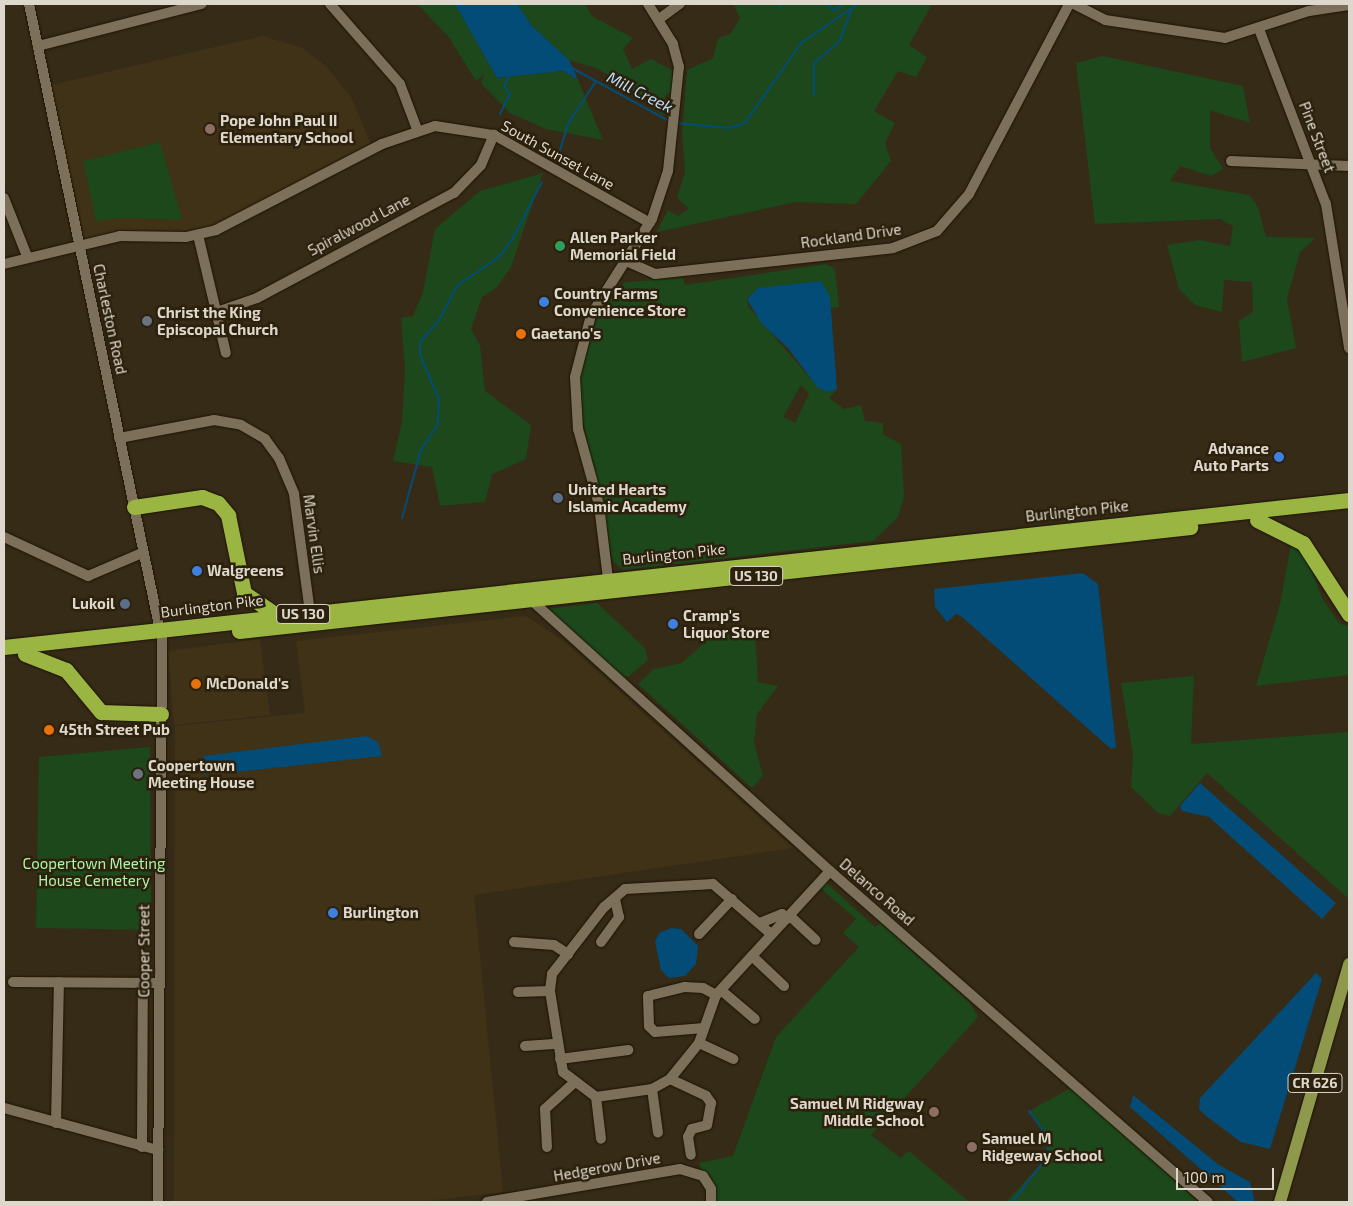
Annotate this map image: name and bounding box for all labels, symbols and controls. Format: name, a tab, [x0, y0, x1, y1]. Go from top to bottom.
water label: Mill Creek	[604, 67, 676, 117]
street label: Pine Street	[1295, 99, 1339, 175]
place label: Pope John Paul II Elementary School	[220, 111, 354, 146]
street label: South Sunset Lane	[498, 116, 618, 194]
marker: Pope John Paul II Elementary School	[204, 123, 216, 135]
street label: Spiralwood Lane	[305, 190, 413, 260]
street label: Rockland Drive	[799, 220, 903, 252]
place label: Allen Parker Memorial Field	[570, 228, 676, 263]
marker: Allen Parker Memorial Field	[554, 240, 566, 252]
street label: Charleston Road	[90, 262, 130, 376]
place label: Country Farms Convenience Store	[554, 284, 686, 319]
marker: Country Farms Convenience Store	[538, 296, 550, 308]
place label: Christ the King Episcopal Church	[157, 303, 279, 338]
marker: Christ the King Episcopal Church	[141, 315, 153, 327]
place label: Gaetano's	[531, 325, 601, 343]
marker: Gaetano's	[515, 328, 527, 340]
place label: Advance Auto Parts	[1194, 439, 1269, 474]
marker: Advance Auto Parts	[1273, 451, 1285, 463]
place label: United Hearts Islamic Academy	[568, 480, 687, 515]
marker: United Hearts Islamic Academy	[552, 492, 564, 504]
street label: Marvin Ellis	[300, 493, 328, 575]
street label: Burlington Pike	[1025, 497, 1129, 525]
street label: Burlington Pike	[622, 540, 726, 568]
place label: Walgreens	[207, 562, 284, 580]
road number: US 130	[728, 564, 784, 588]
marker: Walgreens	[191, 565, 203, 577]
street label: Burlington Pike	[160, 591, 264, 621]
place label: Lukoil	[72, 595, 115, 613]
marker: Lukoil	[119, 598, 131, 610]
road number: US 130	[276, 602, 330, 626]
place label: Cramp's Liquor Store	[683, 606, 770, 641]
marker: Cramp's Liquor Store	[667, 618, 679, 630]
place label: McDonald's	[206, 675, 289, 693]
marker: McDonald's	[190, 678, 202, 690]
place label: 45th Street Pub	[59, 721, 170, 739]
marker: 45th Street Pub	[43, 724, 55, 736]
place label: Coopertown Meeting House	[148, 756, 254, 791]
marker: Coopertown Meeting House	[132, 768, 144, 780]
park label: Coopertown Meeting House Cemetery	[23, 854, 165, 889]
street label: Delanco Road	[836, 855, 918, 929]
street label: Cooper Street	[135, 904, 153, 998]
place label: Burlington	[343, 904, 419, 922]
marker: Burlington	[327, 907, 339, 919]
road number: CR 626	[1288, 1072, 1342, 1094]
place label: Samuel M Ridgway Middle School	[790, 1094, 924, 1129]
marker: Samuel M Ridgway Middle School	[928, 1106, 940, 1118]
place label: Samuel M Ridgeway School	[982, 1129, 1103, 1164]
marker: Samuel M Ridgeway School	[966, 1141, 978, 1153]
street label: Hedgerow Drive	[552, 1149, 662, 1185]
scale bar	[1178, 1158, 1276, 1190]
text: 100 m	[1184, 1168, 1225, 1186]

